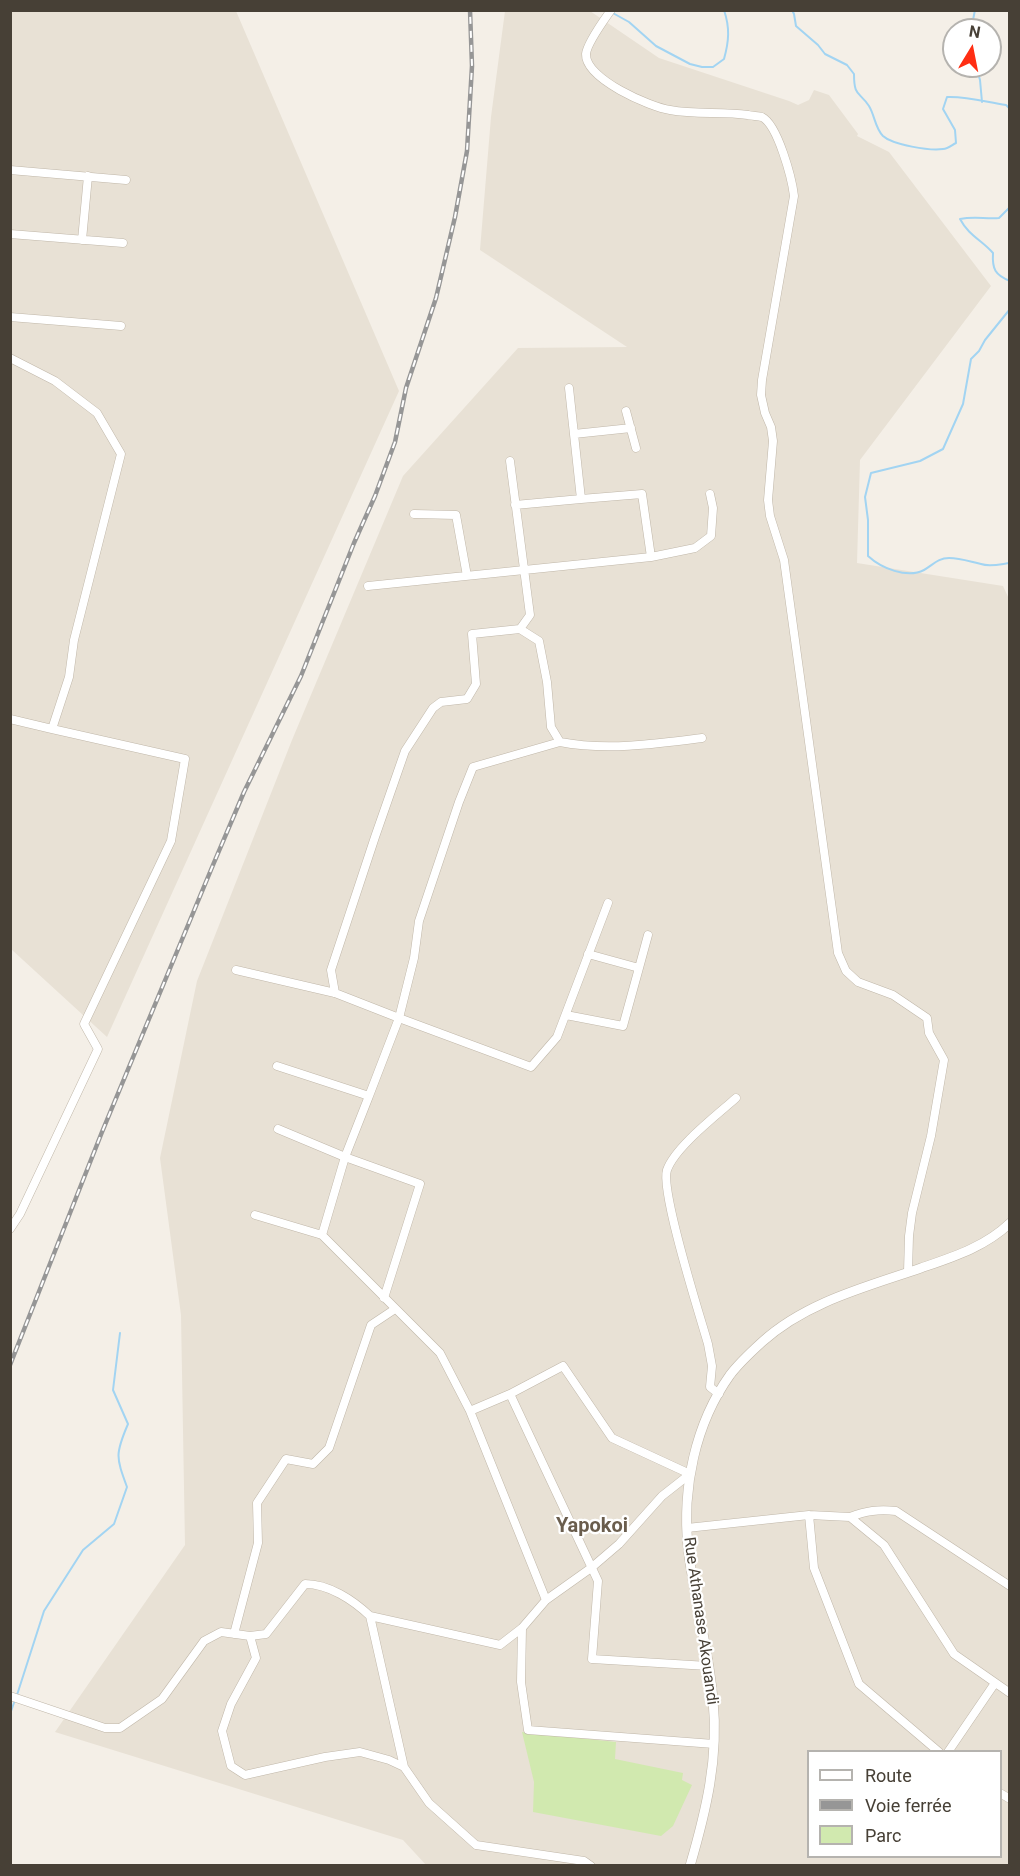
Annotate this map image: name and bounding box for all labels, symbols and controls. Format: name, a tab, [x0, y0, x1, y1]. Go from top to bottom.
north arrow	[942, 18, 1002, 78]
text: N	[968, 21, 982, 42]
district label: Yapokoi	[556, 1515, 628, 1539]
street label: Rue Athanase Akouandi	[679, 1536, 721, 1706]
legend	[807, 1750, 1002, 1858]
text: Route	[865, 1765, 912, 1786]
text: Voie ferrée	[865, 1795, 951, 1816]
text: Parc	[865, 1825, 901, 1846]

